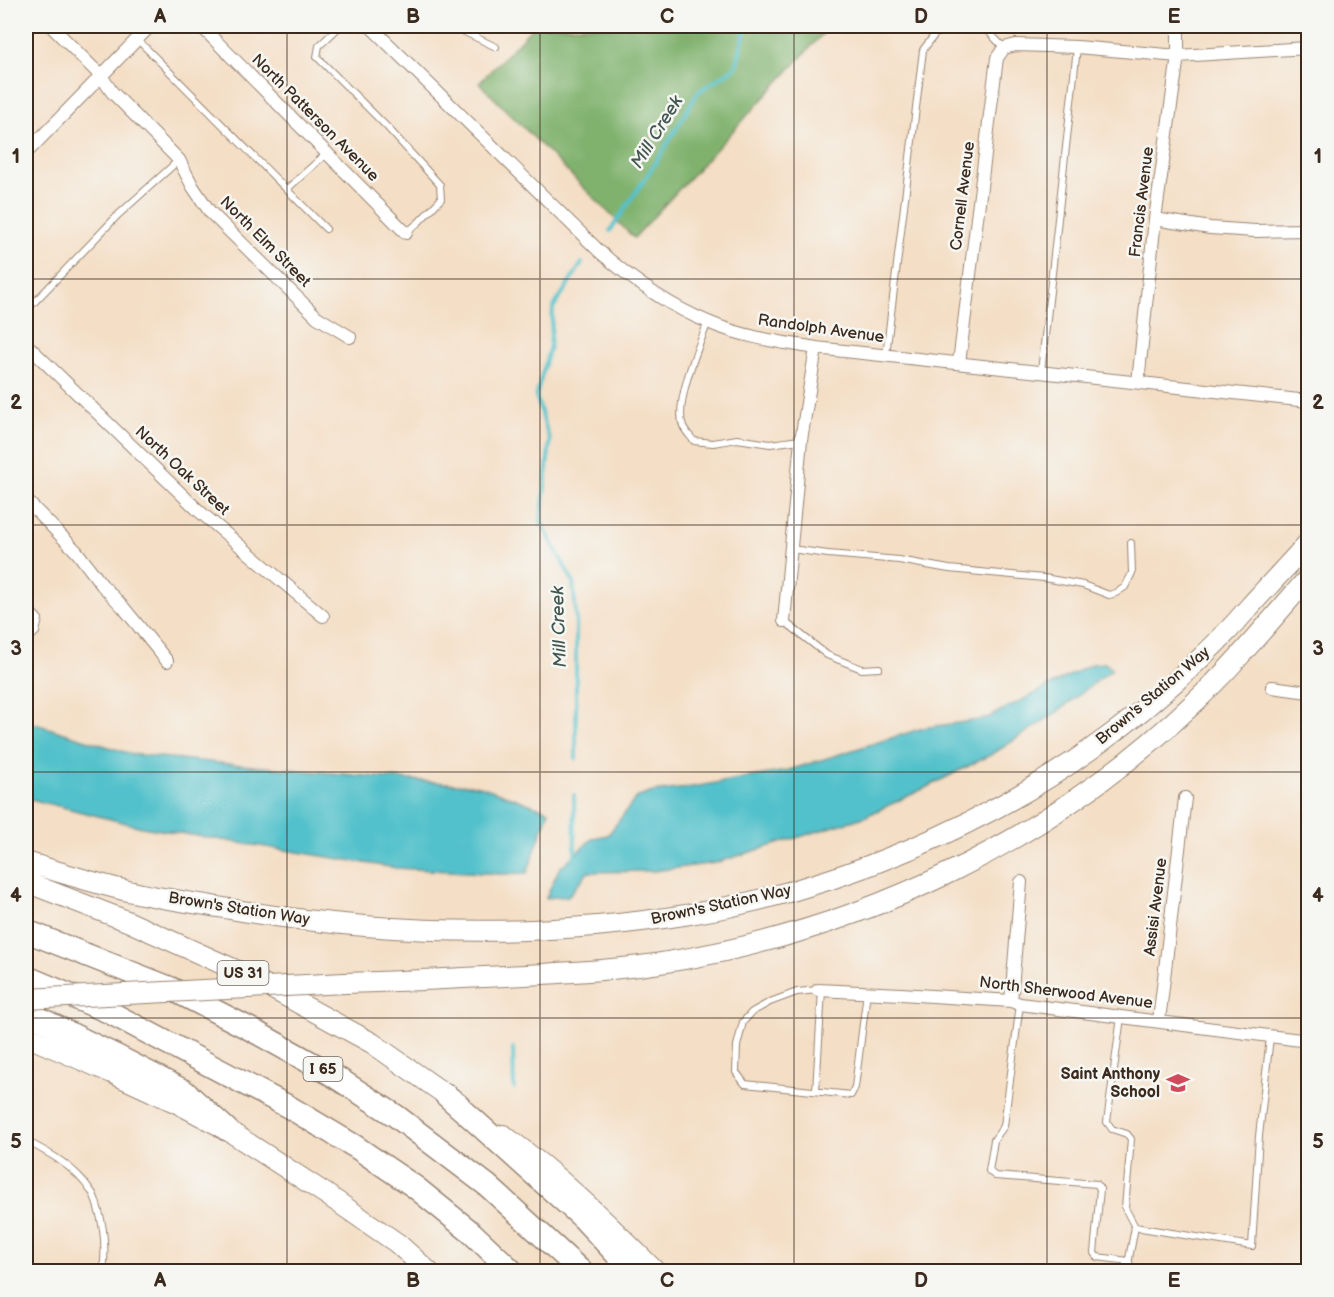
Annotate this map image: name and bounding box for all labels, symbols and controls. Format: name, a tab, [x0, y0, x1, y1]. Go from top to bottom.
text: A	[153, 5, 167, 29]
text: B	[406, 5, 420, 29]
text: C	[660, 5, 674, 29]
text: D	[914, 5, 928, 29]
text: E	[1168, 5, 1181, 29]
street label: North Patterson Avenue	[247, 50, 383, 186]
water label: Mill Creek	[626, 91, 688, 172]
street label: Cornell Avenue	[947, 140, 979, 252]
text: 1	[12, 145, 20, 169]
street label: Francis Avenue	[1126, 145, 1158, 258]
text: 1	[1314, 145, 1322, 169]
street label: North Elm Street	[216, 193, 314, 291]
street label: Randolph Avenue	[757, 311, 886, 347]
text: 2	[10, 391, 22, 415]
text: 2	[1312, 391, 1324, 415]
street label: North Oak Street	[131, 422, 233, 520]
water label: Mill Creek	[547, 585, 571, 668]
text: 3	[10, 637, 22, 661]
text: 3	[1312, 637, 1324, 661]
street label: Brown's Station Way	[1092, 642, 1214, 749]
street label: Assisi Avenue	[1141, 856, 1171, 957]
street label: Brown's Station Way	[649, 881, 794, 929]
text: 4	[10, 884, 22, 908]
text: 4	[1312, 884, 1324, 908]
street label: Brown's Station Way	[167, 888, 312, 930]
road number: US 31	[218, 961, 268, 985]
street label: North Sherwood Avenue	[978, 973, 1154, 1013]
road number: I 65	[304, 1057, 342, 1081]
place label: Saint Anthony School	[1061, 1065, 1161, 1102]
school or university icon: Saint Anthony School	[1165, 1070, 1191, 1096]
text: 5	[10, 1130, 22, 1154]
text: 5	[1312, 1130, 1324, 1154]
text: A	[153, 1269, 167, 1293]
text: B	[406, 1269, 420, 1293]
text: C	[660, 1269, 674, 1293]
text: D	[914, 1269, 928, 1293]
text: E	[1168, 1269, 1181, 1293]

